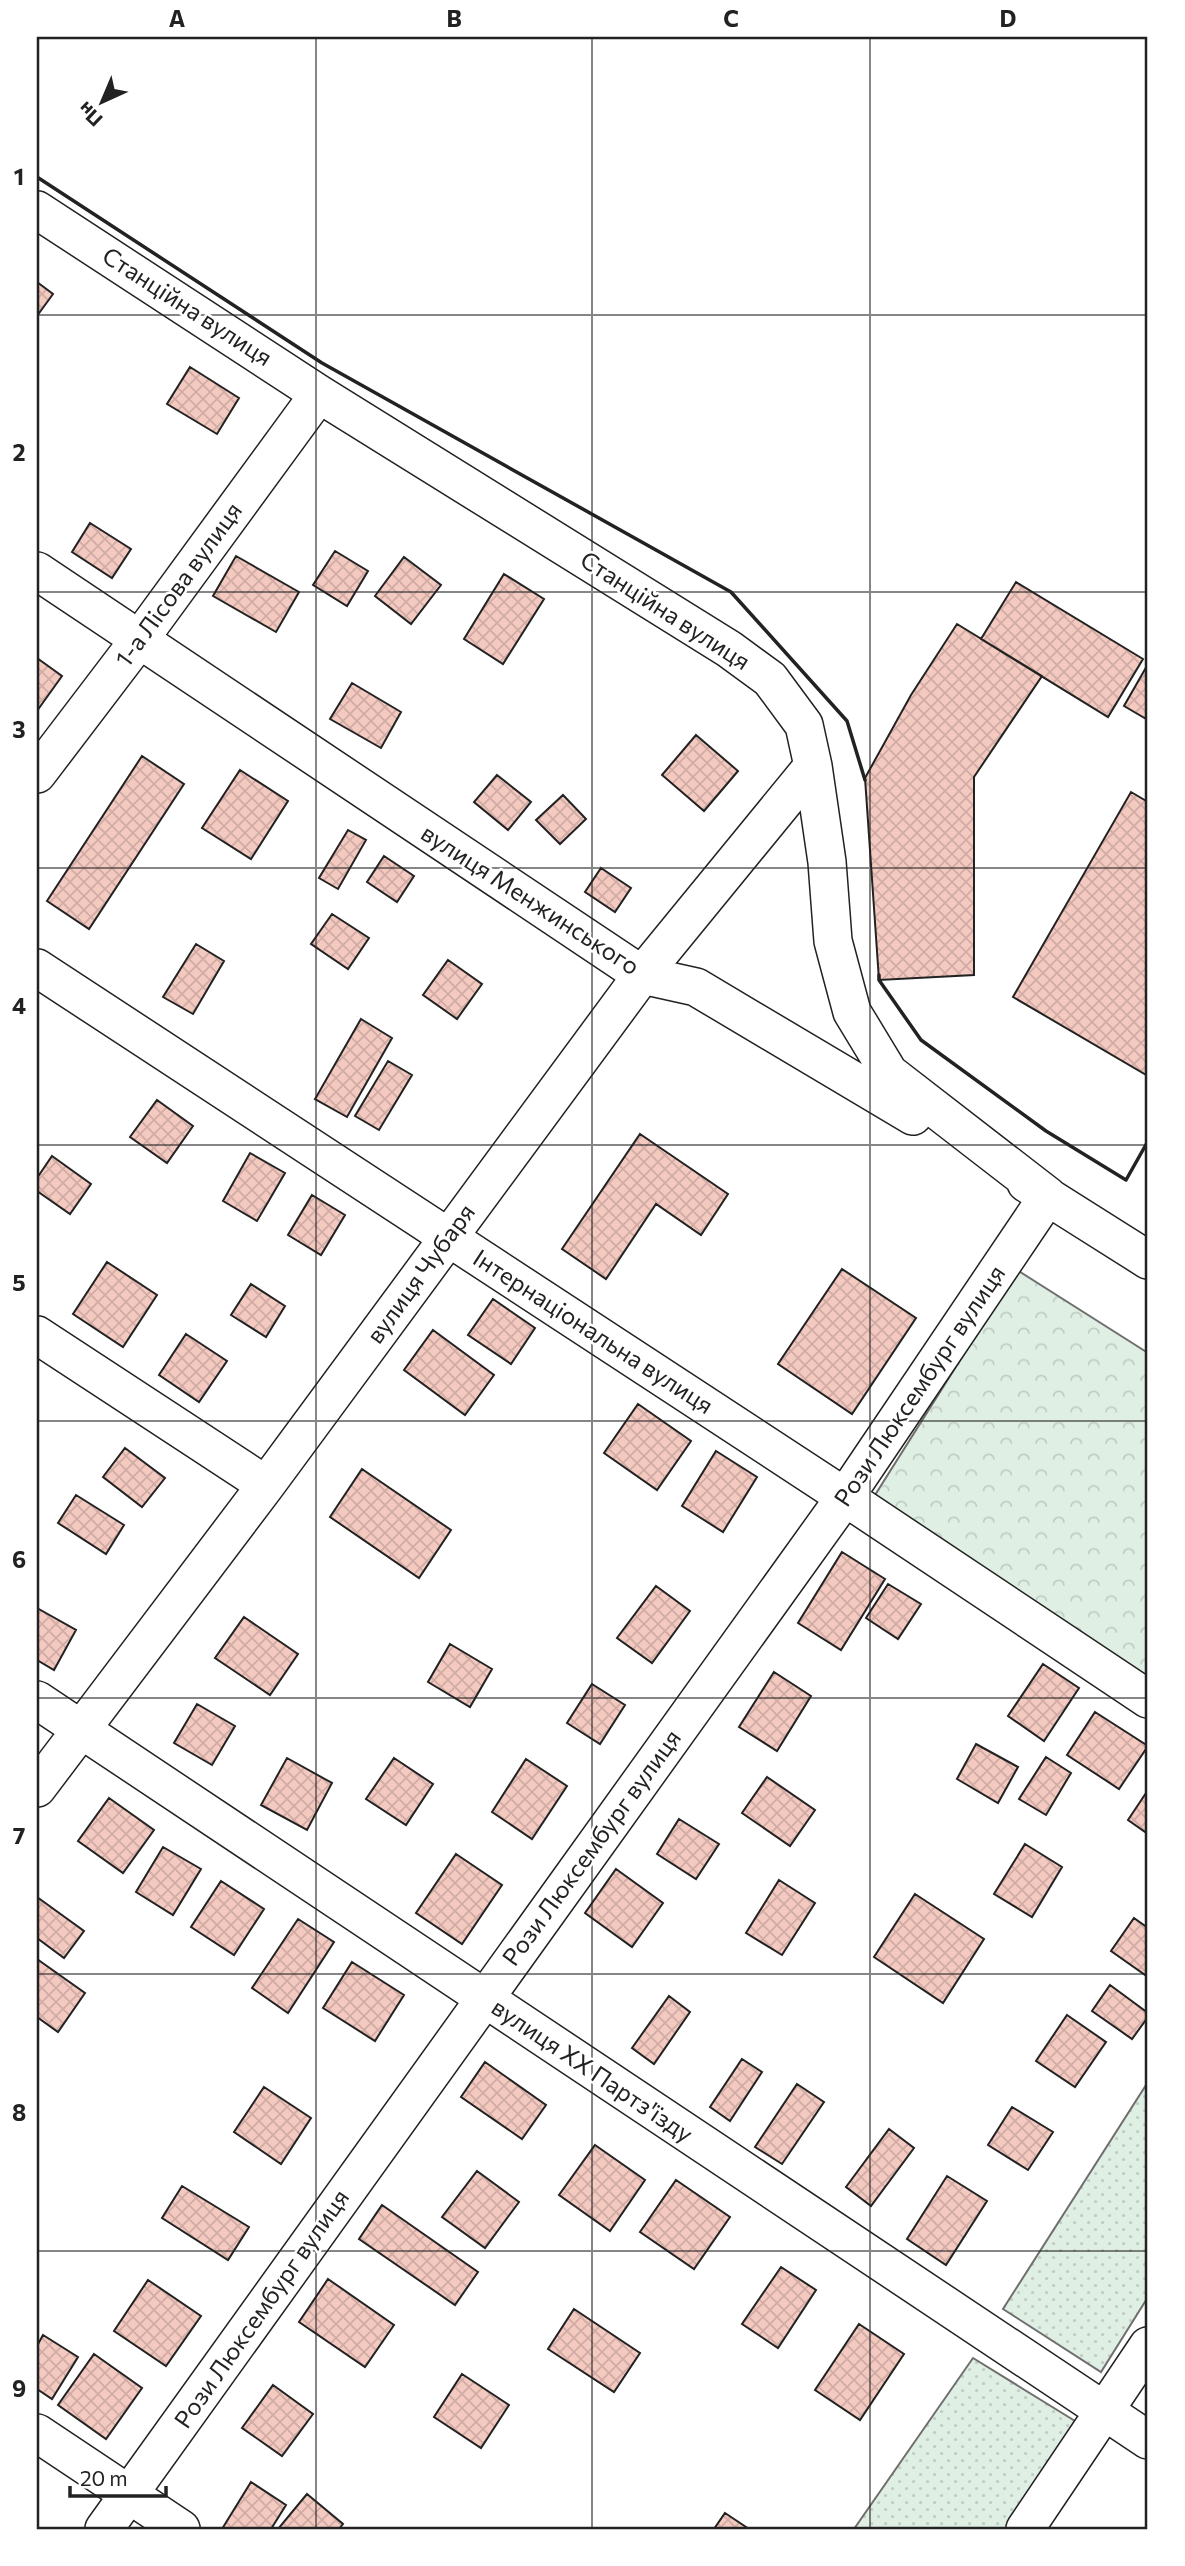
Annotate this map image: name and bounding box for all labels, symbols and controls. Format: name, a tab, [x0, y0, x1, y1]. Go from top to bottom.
text: A	[169, 4, 186, 32]
text: B	[446, 4, 462, 32]
text: C	[723, 4, 739, 32]
text: D	[1000, 4, 1017, 32]
north arrow	[66, 66, 136, 136]
text: Пн	[73, 98, 107, 132]
text: 1	[14, 162, 24, 190]
street label: Станційна вулиця	[97, 240, 278, 371]
text: 2	[12, 438, 26, 466]
street label: 1-а Лісова вулиця	[108, 496, 247, 672]
street label: Станційна вулиця	[575, 544, 756, 675]
text: 3	[12, 715, 26, 743]
street label: вулиця Менжинського	[416, 817, 645, 980]
text: 4	[12, 991, 26, 1019]
street label: вулиця Чубаря	[359, 1198, 480, 1349]
street label: Інтернаціональна вулиця	[468, 1242, 719, 1419]
street label: Рози Люксембург вулиця	[827, 1259, 1010, 1511]
text: 5	[12, 1268, 26, 1296]
text: 6	[12, 1545, 26, 1573]
street label: Рози Люксембург вулиця	[495, 1723, 686, 1971]
text: 7	[13, 1821, 25, 1849]
street label: вулиця XX Партз'їзду	[487, 1992, 699, 2148]
text: 8	[12, 2098, 26, 2126]
street label: Рози Люксембург вулиця	[167, 2183, 354, 2433]
text: 9	[12, 2374, 26, 2402]
scale bar	[70, 2454, 166, 2498]
text: 20 m	[80, 2465, 128, 2490]

